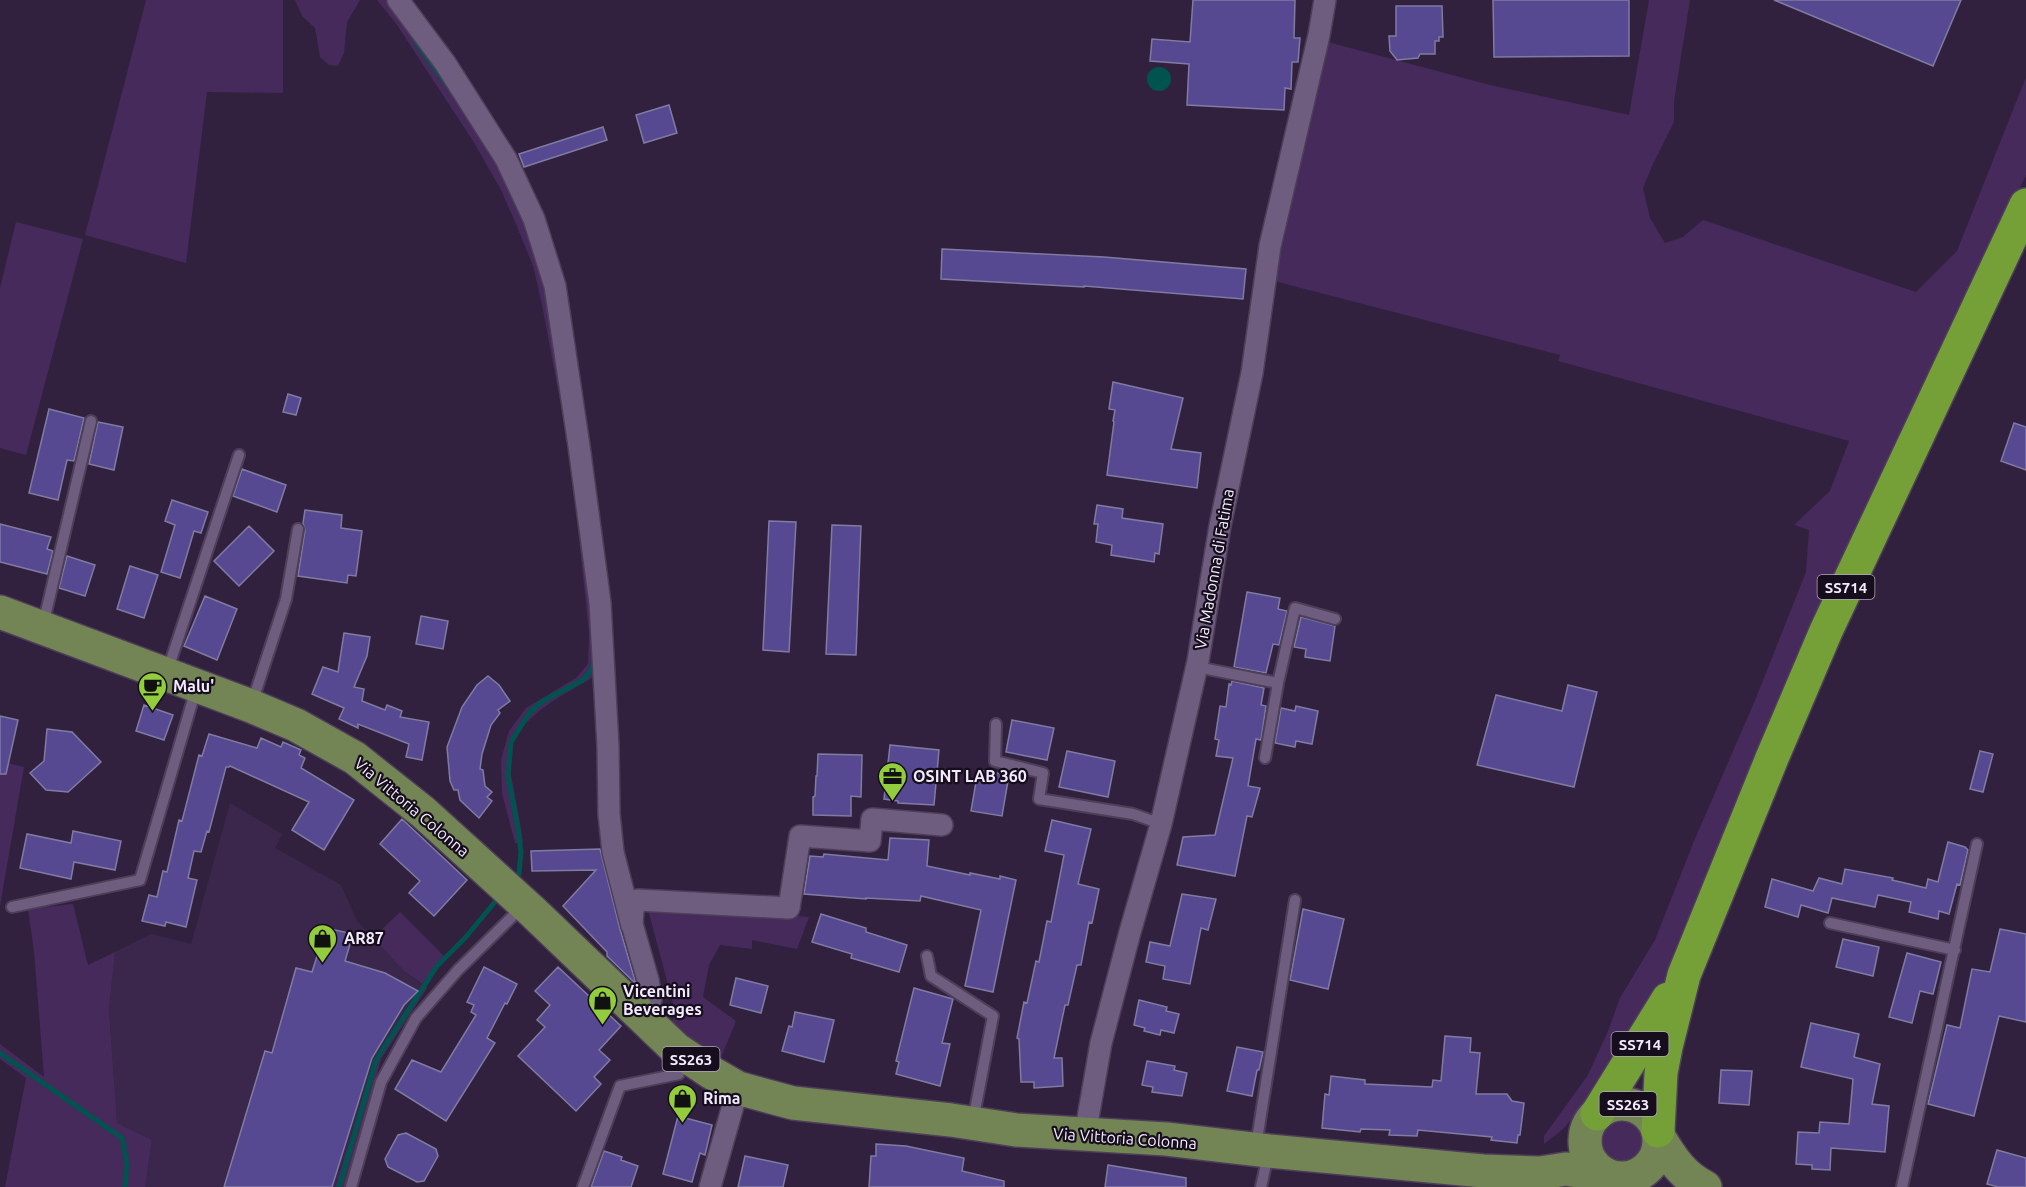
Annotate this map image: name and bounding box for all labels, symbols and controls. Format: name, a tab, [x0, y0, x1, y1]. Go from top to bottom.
street label: Via Madonna di Fatima	[1191, 487, 1237, 651]
road number: SS714	[1818, 575, 1874, 599]
cafe icon: Malu'	[136, 670, 168, 712]
place label: Malu'	[173, 677, 214, 695]
street label: Via Vittoria Colonna	[351, 754, 473, 860]
office icon: OSINT LAB 360	[876, 760, 908, 802]
place label: OSINT LAB 360	[913, 767, 1027, 785]
shop icon: AR87	[307, 922, 339, 964]
place label: AR87	[344, 929, 384, 947]
place label: Vicentini Beverages	[623, 982, 702, 1018]
shop icon: Vicentini Beverages	[586, 984, 618, 1026]
road number: SS714	[1612, 1032, 1668, 1056]
road number: SS263	[662, 1047, 720, 1071]
shop icon: Rima	[666, 1082, 698, 1124]
place label: Rima	[703, 1089, 740, 1107]
road number: SS263	[1600, 1092, 1656, 1116]
street label: Via Vittoria Colonna	[1053, 1124, 1197, 1152]

